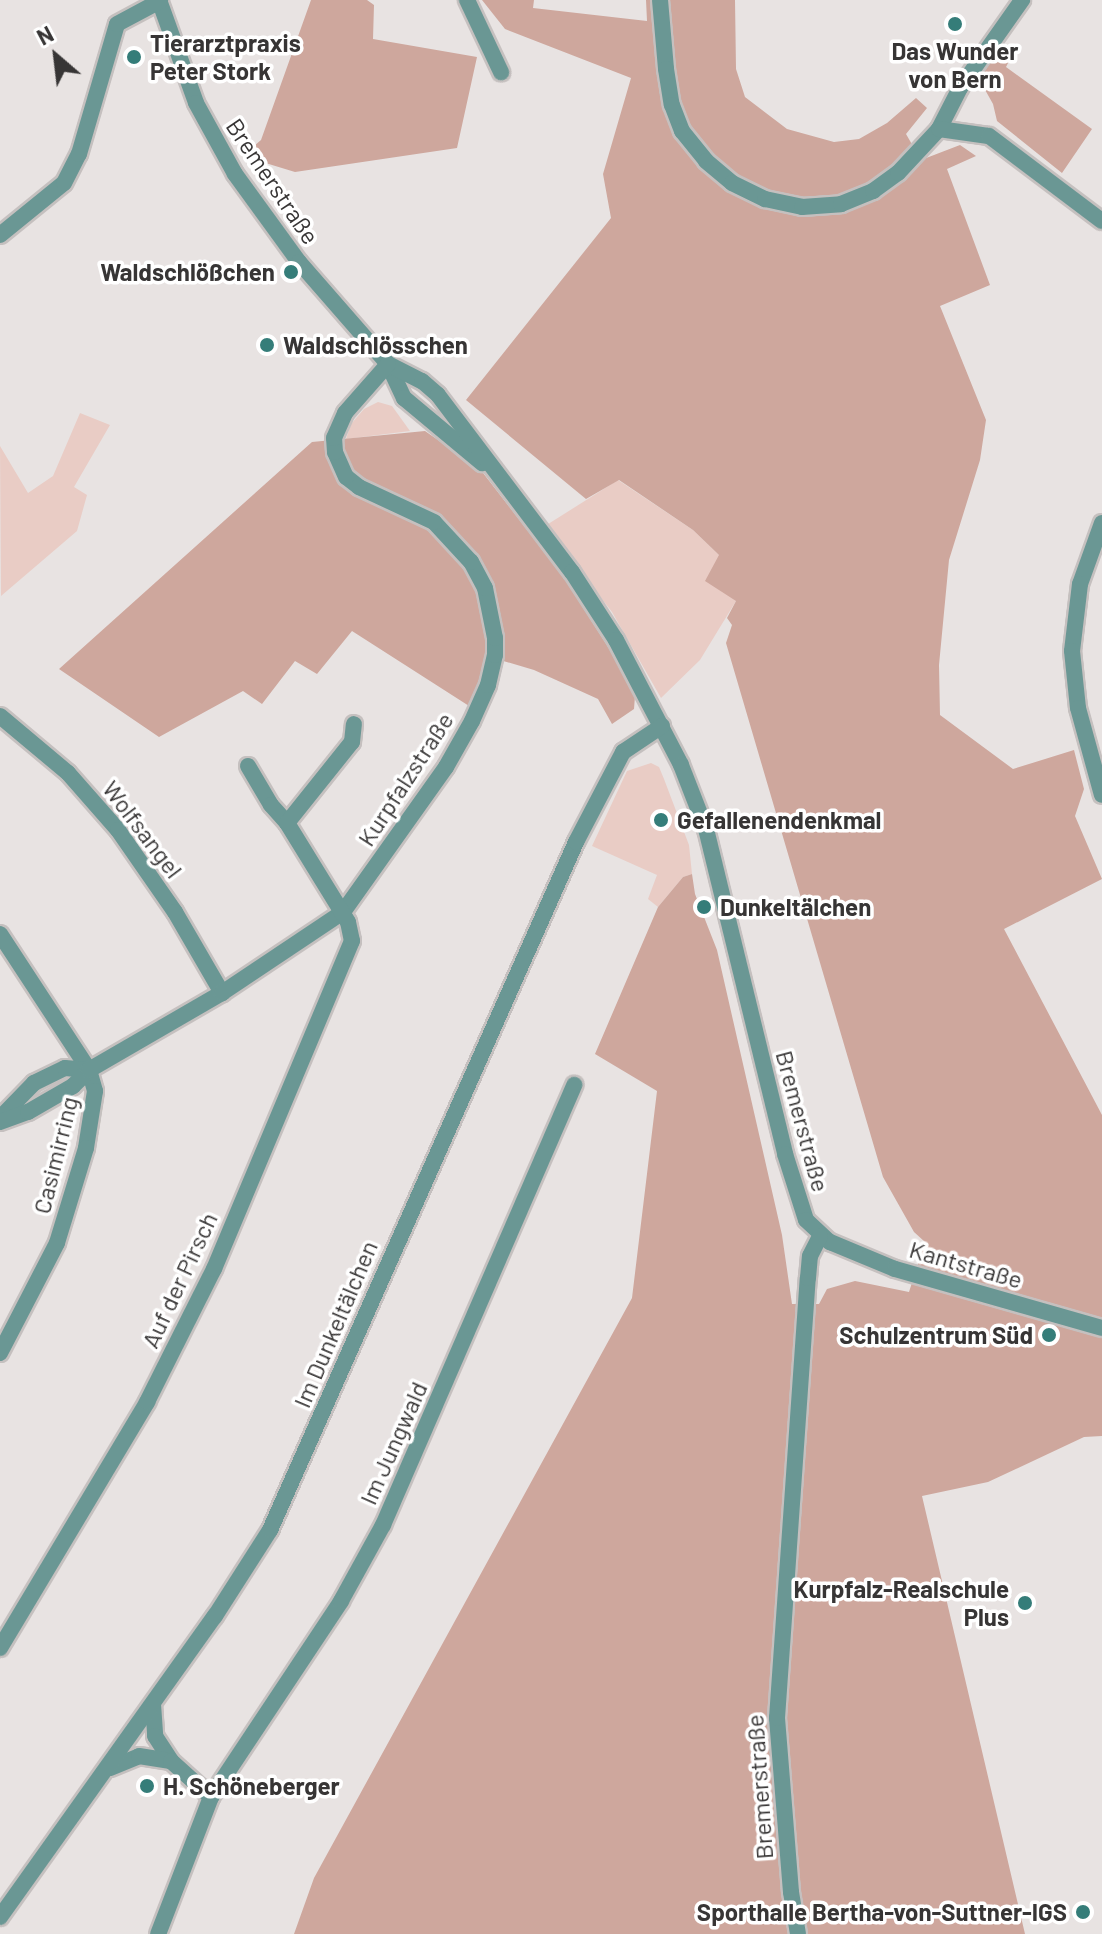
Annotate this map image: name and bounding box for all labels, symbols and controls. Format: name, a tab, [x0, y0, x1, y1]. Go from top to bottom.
marker: Das Wunder von Bern	[946, 15, 964, 33]
north arrow	[16, 16, 96, 96]
text: N	[32, 20, 57, 50]
place label: Tierarztpraxis Peter Stork	[150, 29, 301, 85]
place label: Das Wunder von Bern	[892, 37, 1018, 93]
marker: Tierarztpraxis Peter Stork	[125, 48, 143, 66]
street label: Bremerstraße	[221, 113, 325, 249]
place label: Waldschlößchen	[100, 258, 275, 286]
marker: Waldschlößchen	[282, 263, 300, 281]
place label: Waldschlösschen	[283, 331, 468, 359]
marker: Waldschlösschen	[258, 336, 276, 354]
street label: Kurpfalzstraße	[351, 707, 459, 851]
street label: Wolfsangel	[97, 775, 189, 883]
place label: Gefallenendenkmal	[677, 806, 881, 834]
marker: Gefallenendenkmal	[652, 811, 670, 829]
place label: Dunkeltälchen	[720, 893, 871, 921]
marker: Dunkeltälchen	[695, 898, 713, 916]
street label: Bremerstraße	[770, 1047, 836, 1195]
street label: Casimirring	[27, 1093, 83, 1217]
street label: Auf der Pirsch	[135, 1208, 223, 1352]
street label: Kantstraße	[906, 1234, 1026, 1294]
street label: Im Dunkeltälchen	[287, 1236, 383, 1412]
place label: Schulzentrum Süd	[839, 1321, 1033, 1349]
marker: Schulzentrum Süd	[1040, 1326, 1058, 1344]
street label: Im Jungwald	[353, 1377, 433, 1509]
place label: Kurpfalz-Realschule Plus	[793, 1575, 1009, 1631]
marker: Kurpfalz-Realschule Plus	[1016, 1594, 1034, 1612]
street label: Bremerstraße	[740, 1714, 778, 1860]
place label: H. Schöneberger	[163, 1772, 340, 1800]
marker: H. Schöneberger	[138, 1777, 156, 1795]
place label: Sporthalle Bertha-von-Suttner-IGS	[697, 1898, 1067, 1926]
marker: Sporthalle Bertha-von-Suttner-IGS	[1074, 1903, 1092, 1921]

